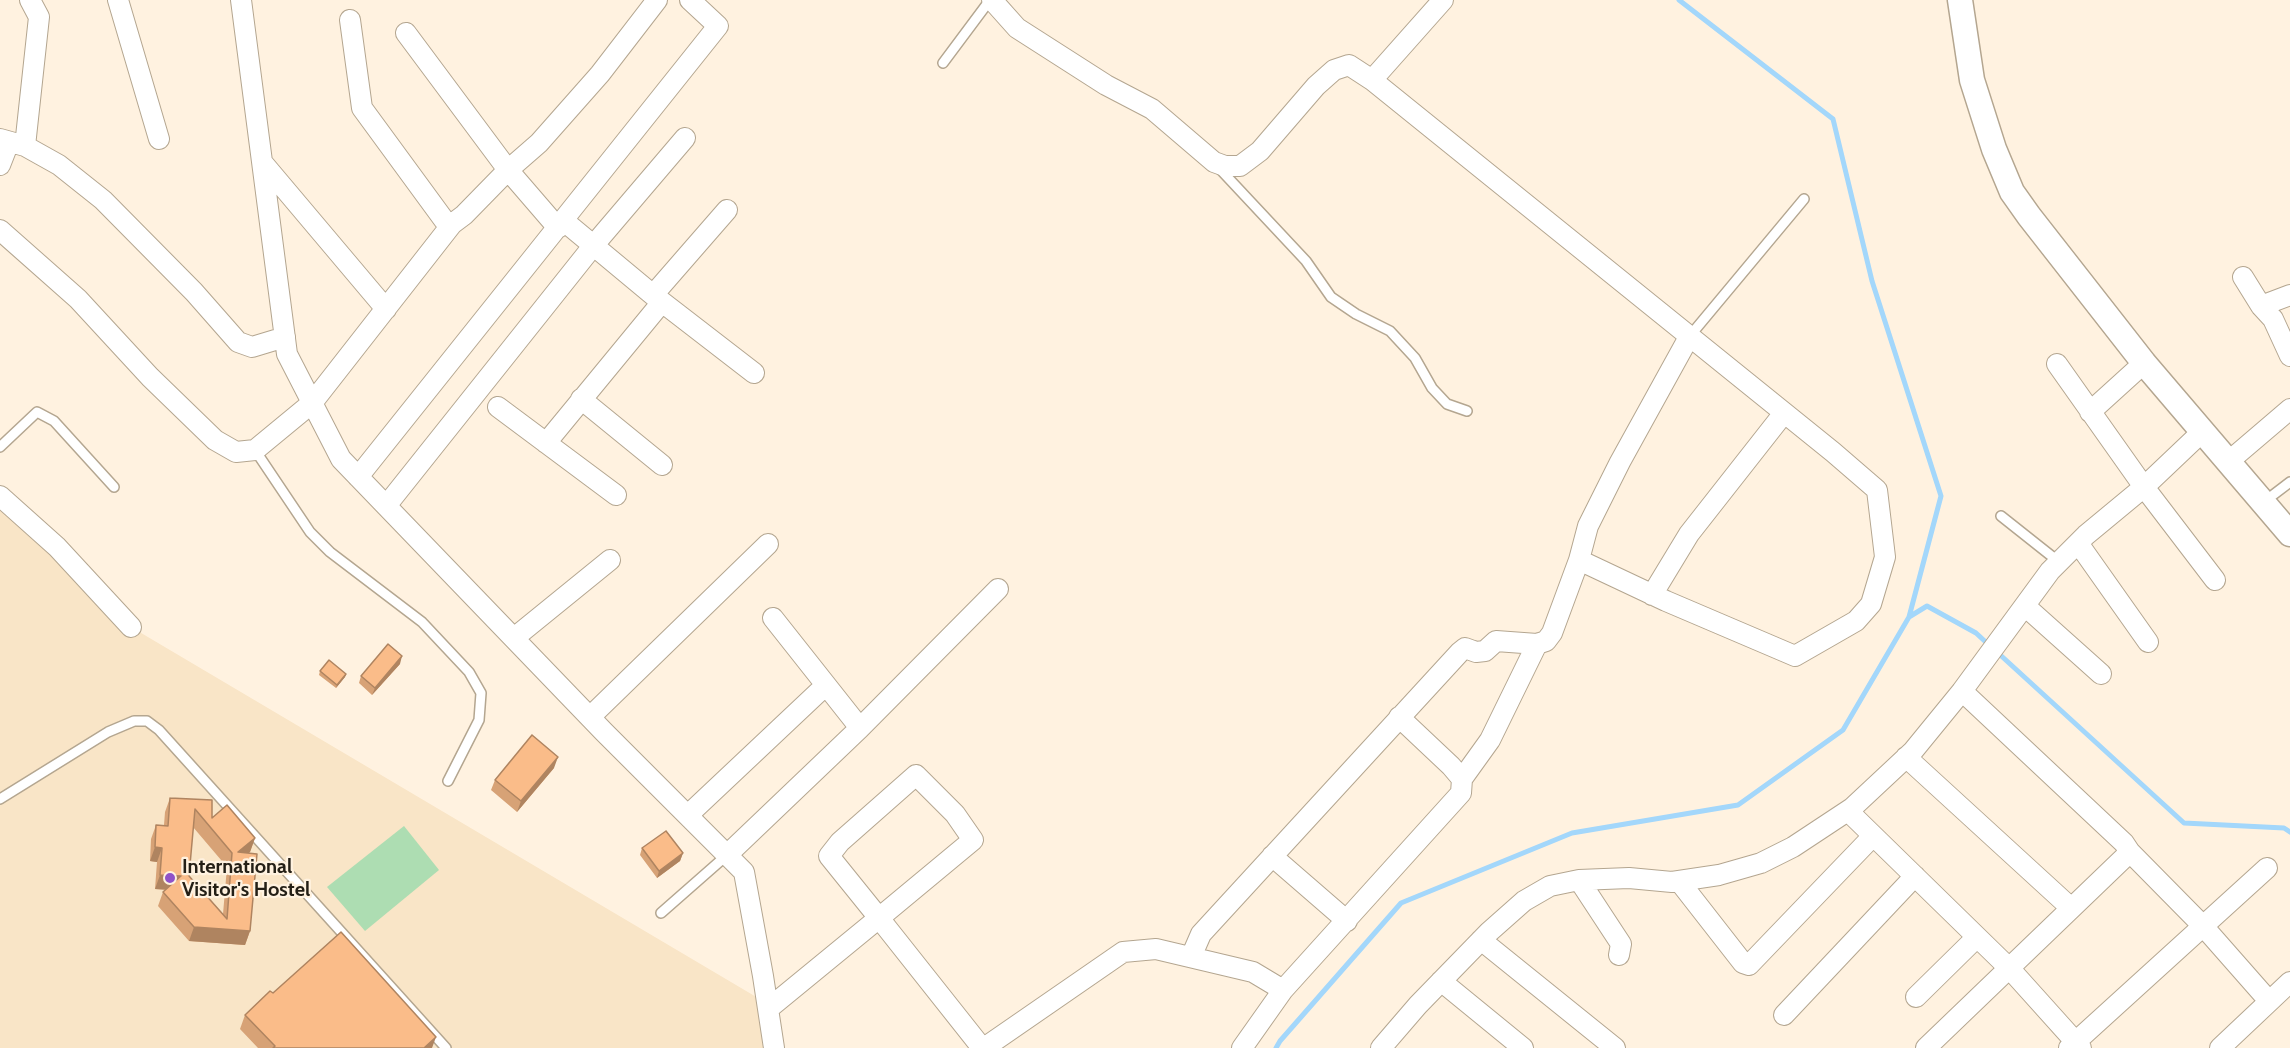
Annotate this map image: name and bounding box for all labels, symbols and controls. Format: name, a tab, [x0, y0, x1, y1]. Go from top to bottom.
place label: International Visitor's Hostel	[182, 855, 310, 902]
marker: International Visitor's Hostel	[163, 871, 177, 885]

